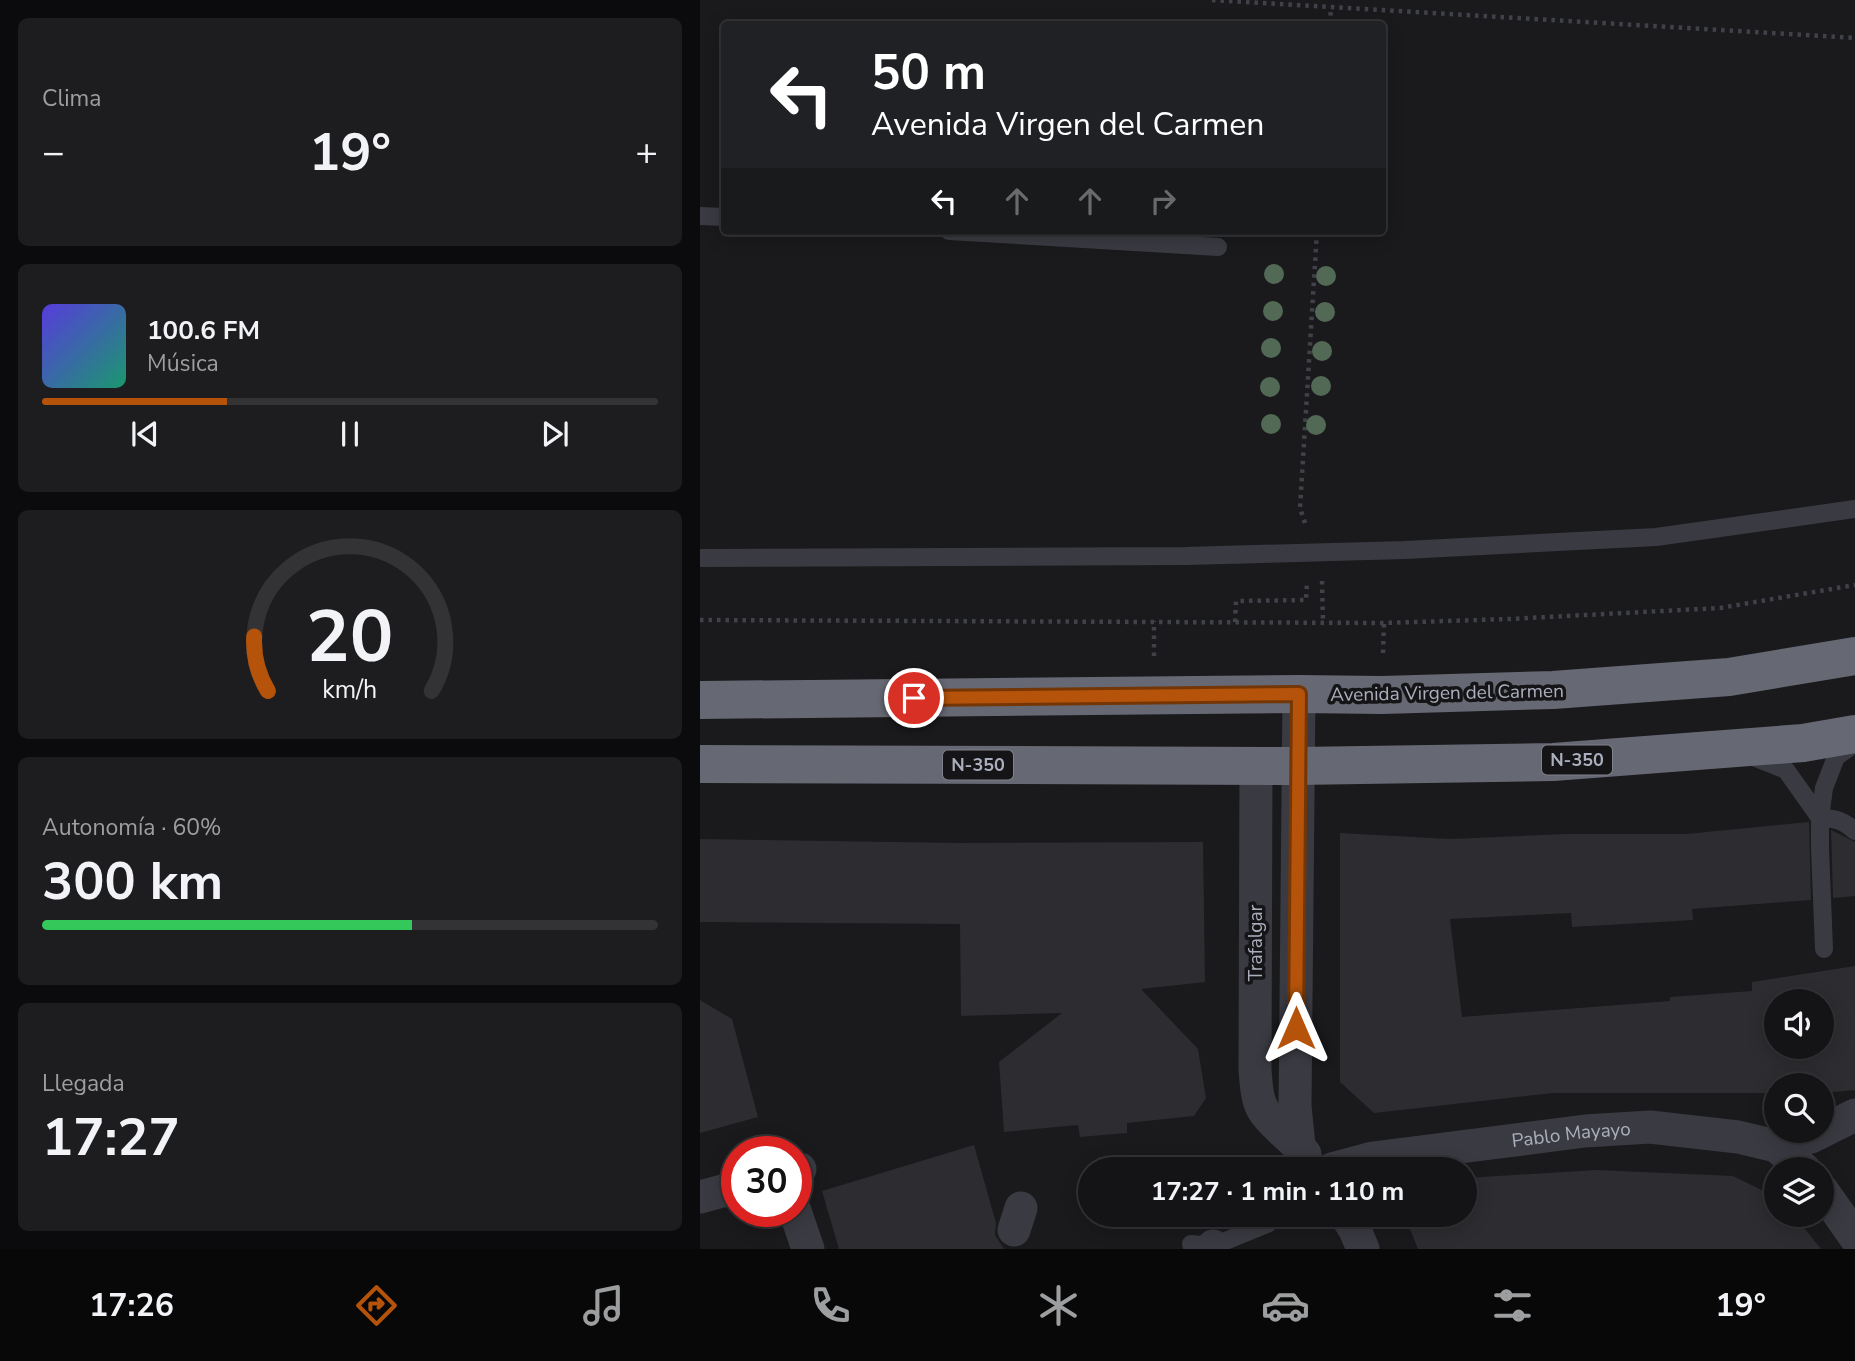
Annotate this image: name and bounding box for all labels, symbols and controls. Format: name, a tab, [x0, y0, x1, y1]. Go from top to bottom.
text: 50 m	[871, 39, 986, 106]
icon: left	[756, 49, 847, 140]
text: Clima	[42, 83, 102, 114]
text: Avenida Virgen del Carmen	[871, 103, 1265, 146]
text: 19°	[309, 117, 391, 188]
text: −	[42, 127, 65, 178]
text: +	[635, 127, 658, 178]
icon: left	[925, 182, 963, 220]
icon: ahead	[998, 182, 1036, 220]
icon: ahead	[1071, 182, 1109, 220]
icon: right	[1144, 182, 1182, 220]
text: 100.6 FM	[147, 313, 260, 348]
text: Música	[147, 348, 219, 379]
icon: previous	[126, 415, 164, 453]
icon: pause	[331, 415, 369, 453]
icon: next	[536, 415, 574, 453]
text: 20	[306, 587, 394, 687]
pin	[884, 668, 944, 728]
text: km/h	[322, 672, 378, 706]
street label: Avenida Virgen del Carmen	[1330, 678, 1564, 708]
icon: arrive	[895, 679, 933, 717]
road number: N-350	[1542, 746, 1612, 774]
road number: N-350	[943, 750, 1013, 780]
text: Autonomía · 60%	[42, 812, 222, 843]
text: 300 km	[42, 846, 223, 917]
street label: Trafalgar	[1243, 905, 1269, 981]
map controls	[1764, 989, 1834, 1227]
button: sound	[1764, 989, 1834, 1059]
position arrow	[1259, 991, 1333, 1065]
text: Llegada	[42, 1068, 125, 1099]
button: search	[1764, 1073, 1834, 1143]
text: 17:27	[42, 1102, 180, 1173]
street label: Pablo Mayayo	[1510, 1116, 1631, 1154]
speed limit sign: 30	[721, 1136, 812, 1227]
button: layers	[1764, 1157, 1834, 1227]
text: 17:27 · 1 min · 110 m	[1151, 1174, 1404, 1209]
icon: directions	[352, 1281, 401, 1330]
icon: music	[579, 1281, 628, 1330]
icon: phone	[806, 1281, 855, 1330]
icon: climate	[1034, 1281, 1083, 1330]
icon: car	[1261, 1281, 1310, 1330]
icon: filters	[1488, 1281, 1537, 1330]
text: 17:26	[89, 1284, 174, 1327]
text: 19°	[1715, 1284, 1766, 1327]

